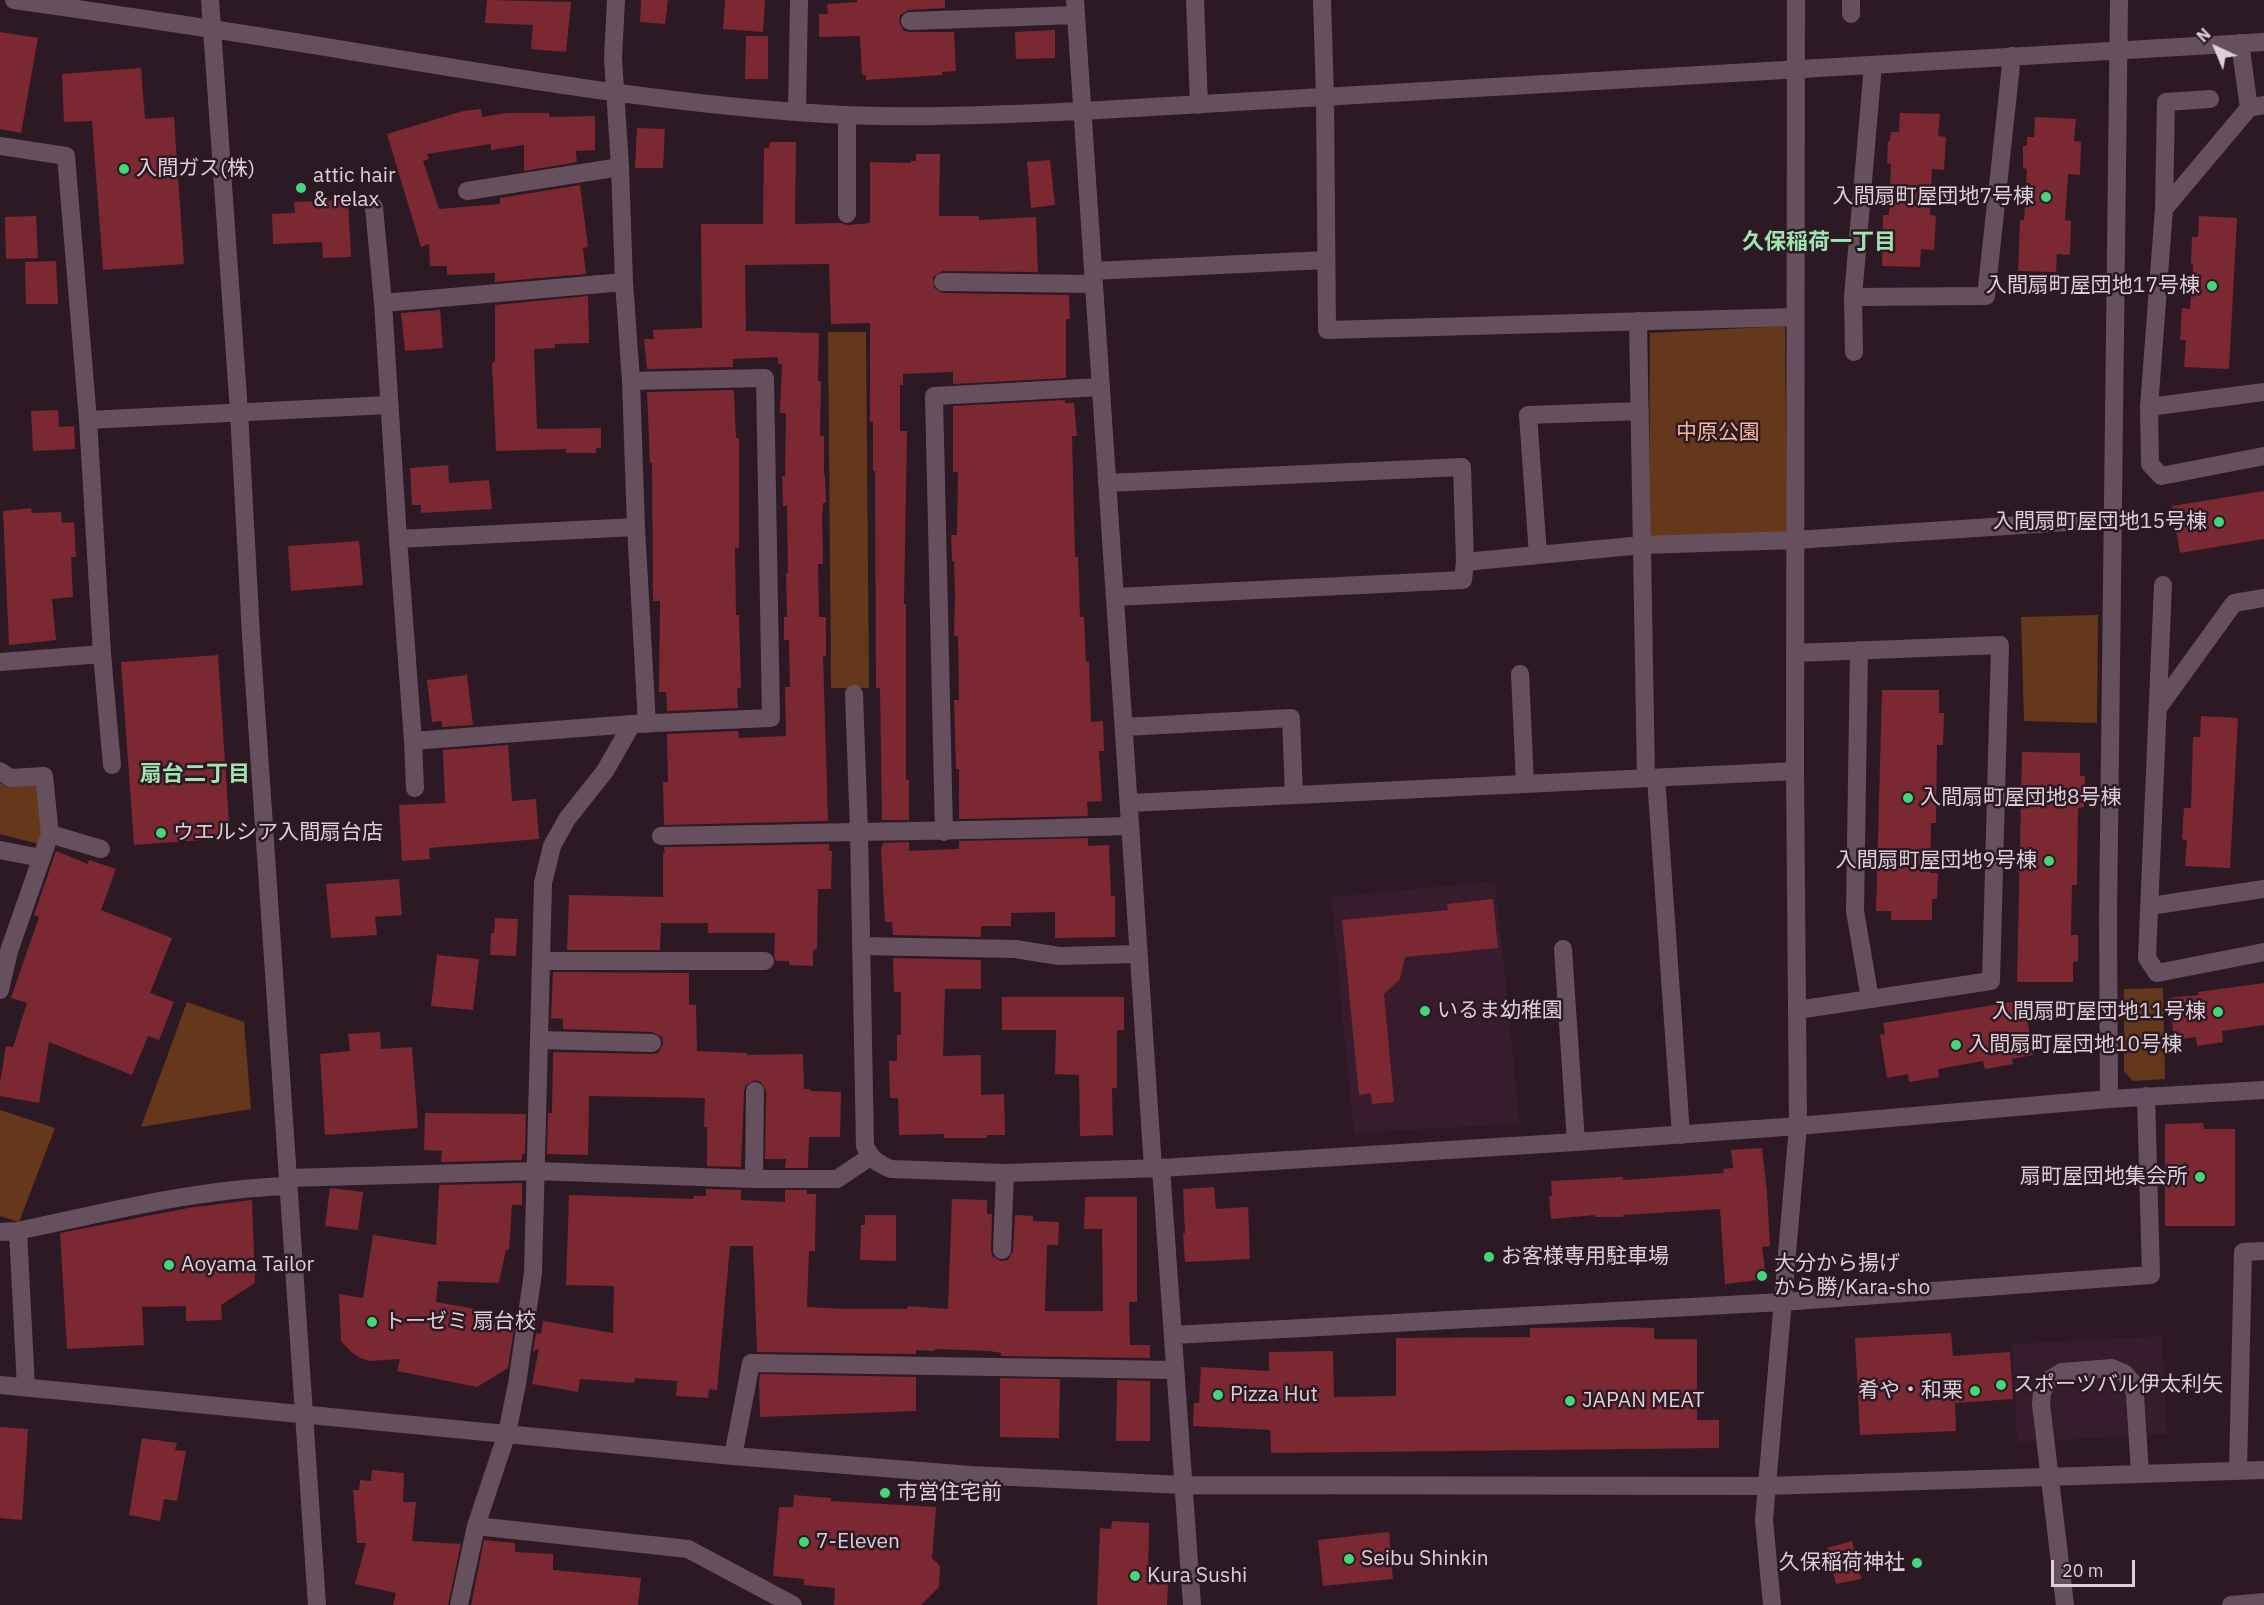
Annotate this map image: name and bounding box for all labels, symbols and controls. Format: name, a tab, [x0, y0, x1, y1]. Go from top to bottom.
north arrow	[2186, 18, 2246, 78]
text: N	[2192, 24, 2215, 46]
place label: 入間ガス(株)	[136, 156, 255, 182]
marker: 入間ガス(株)	[117, 162, 131, 176]
place label: attic hair & relax	[313, 163, 396, 213]
marker: attic hair & relax	[294, 181, 308, 195]
place label: 入間扇町屋団地7号棟	[1832, 184, 2034, 210]
marker: 入間扇町屋団地7号棟	[2039, 190, 2053, 204]
district label: 久保稲荷一丁目	[1742, 230, 1896, 256]
place label: 入間扇町屋団地17号棟	[1986, 273, 2200, 299]
marker: 入間扇町屋団地17号棟	[2205, 279, 2219, 293]
park label: 中原公園	[1676, 420, 1760, 446]
place label: 入間扇町屋団地15号棟	[1993, 509, 2207, 535]
marker: 入間扇町屋団地15号棟	[2212, 515, 2226, 529]
district label: 扇台二丁目	[140, 762, 250, 788]
place label: 入間扇町屋団地8号棟	[1920, 785, 2122, 811]
marker: 入間扇町屋団地8号棟	[1901, 791, 1915, 805]
place label: ウエルシア入間扇台店	[173, 820, 383, 846]
marker: ウエルシア入間扇台店	[154, 826, 168, 840]
place label: 入間扇町屋団地9号棟	[1835, 848, 2037, 874]
marker: 入間扇町屋団地9号棟	[2042, 854, 2056, 868]
place label: いるま幼稚園	[1437, 998, 1563, 1024]
place label: 入間扇町屋団地11号棟	[1992, 999, 2206, 1025]
marker: いるま幼稚園	[1418, 1004, 1432, 1018]
marker: 入間扇町屋団地11号棟	[2211, 1005, 2225, 1019]
place label: 入間扇町屋団地10号棟	[1968, 1032, 2182, 1058]
marker: 入間扇町屋団地10号棟	[1949, 1038, 1963, 1052]
place label: 扇町屋団地集会所	[2020, 1164, 2188, 1190]
marker: 扇町屋団地集会所	[2193, 1170, 2207, 1184]
place label: お客様専用駐車場	[1501, 1244, 1669, 1270]
marker: お客様専用駐車場	[1482, 1250, 1496, 1264]
place label: 大分から揚げ から勝/Kara-sho	[1774, 1251, 1930, 1301]
place label: Aoyama Tailor	[181, 1252, 314, 1278]
marker: Aoyama Tailor	[162, 1258, 176, 1272]
marker: 大分から揚げ から勝/Kara-sho	[1755, 1269, 1769, 1283]
place label: トーゼミ 扇台校	[384, 1309, 536, 1335]
marker: トーゼミ 扇台校	[365, 1315, 379, 1329]
place label: スポーツバル伊太利矢	[2013, 1372, 2223, 1398]
place label: 肴や・和栗	[1858, 1378, 1963, 1404]
marker: スポーツバル伊太利矢	[1994, 1378, 2008, 1392]
place label: Pizza Hut	[1230, 1382, 1318, 1408]
marker: 肴や・和栗	[1968, 1384, 1982, 1398]
marker: Pizza Hut	[1211, 1388, 1225, 1402]
place label: JAPAN MEAT	[1582, 1388, 1704, 1414]
marker: JAPAN MEAT	[1563, 1394, 1577, 1408]
place label: 市営住宅前	[897, 1480, 1002, 1506]
marker: 市営住宅前	[878, 1486, 892, 1500]
place label: 7-Eleven	[816, 1529, 900, 1555]
marker: 7-Eleven	[797, 1535, 811, 1549]
place label: Seibu Shinkin	[1361, 1546, 1489, 1572]
scale bar	[2054, 1548, 2138, 1586]
place label: 久保稲荷神社	[1779, 1550, 1905, 1576]
marker: Seibu Shinkin	[1342, 1552, 1356, 1566]
marker: 久保稲荷神社	[1910, 1556, 1924, 1570]
text: 20 m	[2062, 1559, 2104, 1582]
place label: Kura Sushi	[1147, 1563, 1247, 1589]
marker: Kura Sushi	[1128, 1569, 1142, 1583]

